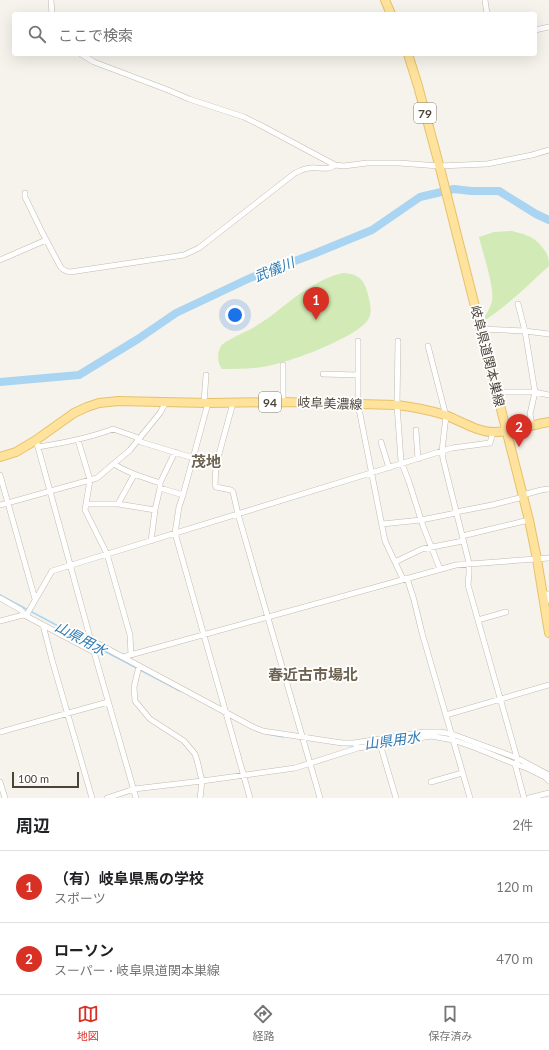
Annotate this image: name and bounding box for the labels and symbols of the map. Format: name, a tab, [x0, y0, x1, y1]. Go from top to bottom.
road number: 79	[414, 103, 436, 123]
water label: 武儀川	[251, 253, 299, 285]
pin: 1	[303, 287, 329, 320]
street label: 岐阜県道関本巣線	[468, 304, 508, 408]
your location	[225, 305, 245, 325]
road number: 94	[259, 392, 281, 412]
street label: 岐阜美濃線	[297, 394, 363, 412]
pin: 2	[506, 414, 532, 447]
district label: 茂地	[191, 452, 221, 470]
water label: 山県用水	[52, 617, 111, 660]
district label: 春近古市場北	[268, 665, 358, 683]
water label: 山県用水	[363, 727, 423, 752]
scale bar	[12, 770, 79, 789]

